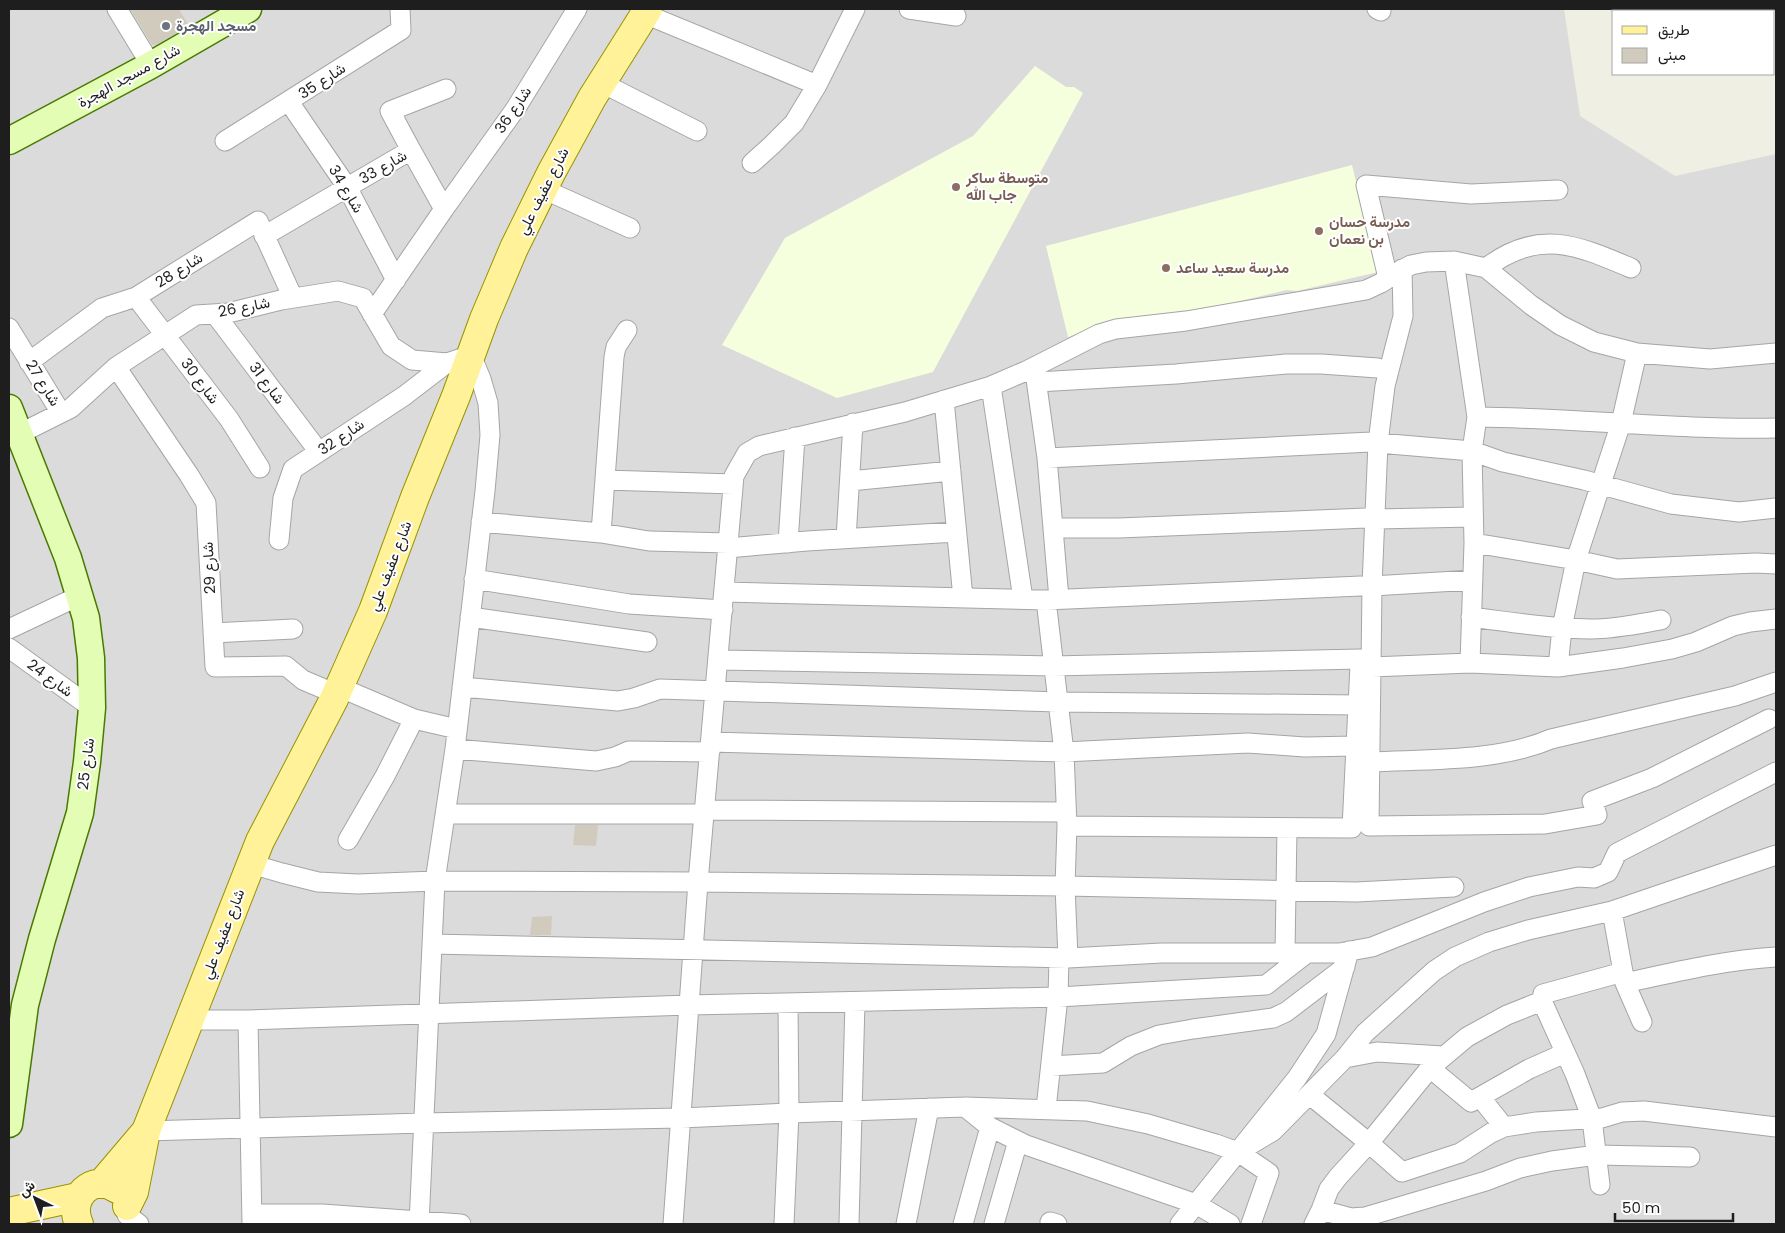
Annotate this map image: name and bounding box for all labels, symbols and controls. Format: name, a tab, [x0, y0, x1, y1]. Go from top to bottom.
legend	[1612, 10, 1775, 75]
place label: مسجد الهجرة	[176, 15, 257, 36]
text: طريق	[1658, 19, 1690, 40]
marker: مسجد الهجرة	[160, 20, 172, 32]
street label: شارع مسجد الهجرة	[74, 39, 184, 113]
text: مبنى	[1658, 44, 1686, 65]
street label: شارع 35	[294, 57, 350, 105]
street label: شارع 36	[489, 82, 537, 138]
street label: شارع عفيف علي	[512, 143, 576, 239]
street label: شارع 33	[355, 144, 411, 189]
street label: شارع 34	[323, 161, 369, 217]
place label: متوسطة ساكر جاب الله	[965, 167, 1048, 205]
marker: متوسطة ساكر جاب الله	[950, 181, 962, 193]
place label: مدرسة حسان بن نعمان	[1329, 211, 1410, 249]
marker: مدرسة حسان بن نعمان	[1313, 225, 1325, 237]
street label: شارع 28	[151, 247, 207, 293]
place label: مدرسة سعيد ساعد	[1176, 257, 1289, 278]
marker: مدرسة سعيد ساعد	[1160, 262, 1172, 274]
street label: شارع 26	[216, 291, 272, 323]
street label: شارع 30	[175, 353, 225, 409]
street label: شارع 27	[20, 356, 66, 411]
street label: شارع 31	[244, 357, 290, 409]
street label: شارع 32	[313, 413, 369, 461]
street label: شارع عفيف علي	[363, 517, 419, 615]
street label: شارع 29	[197, 541, 221, 595]
street label: شارع 24	[22, 654, 78, 702]
street label: شارع 25	[72, 737, 100, 791]
street label: شارع عفيف علي	[196, 885, 252, 983]
north arrow	[10, 1173, 60, 1223]
text: ش	[13, 1175, 39, 1201]
scale bar	[1615, 1190, 1732, 1222]
text: 50 m	[1622, 1197, 1660, 1218]

